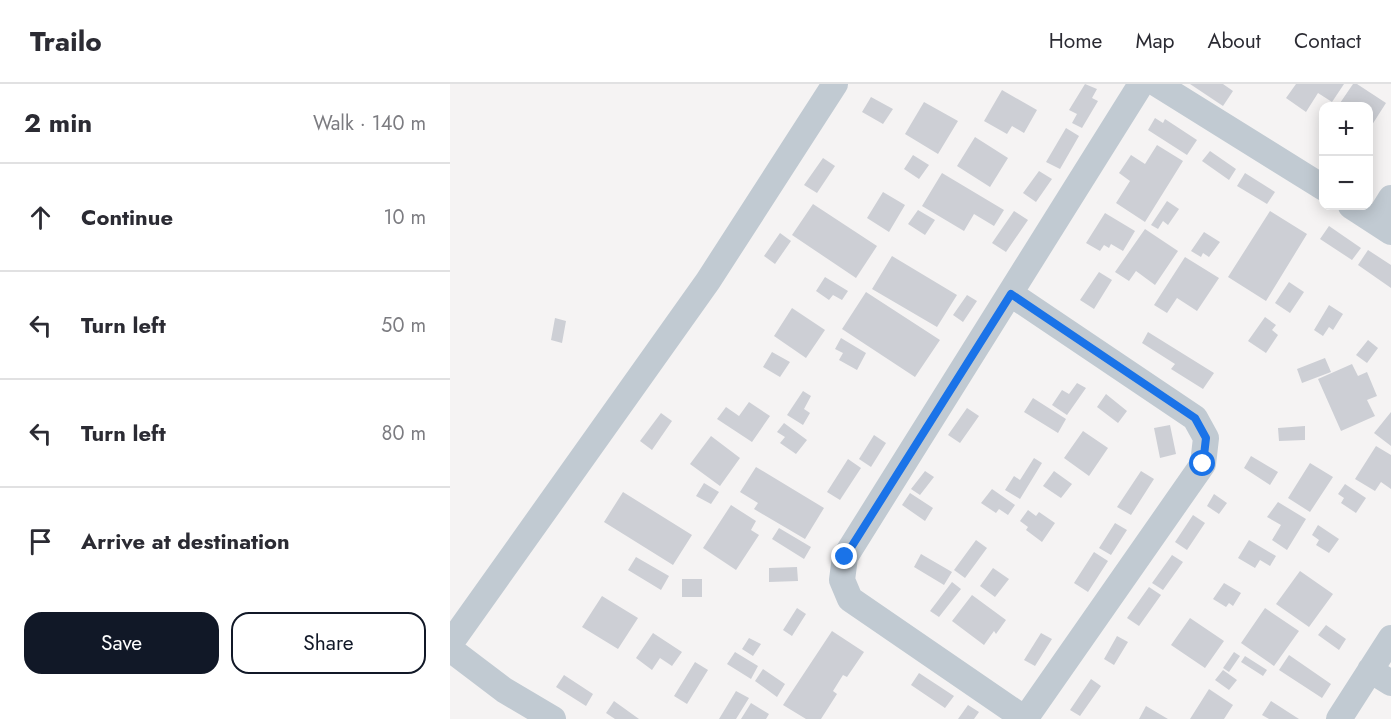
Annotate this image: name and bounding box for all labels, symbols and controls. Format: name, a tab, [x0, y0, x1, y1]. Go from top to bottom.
text: Trailo	[30, 21, 102, 62]
text: Home	[1049, 26, 1102, 56]
text: Map	[1135, 26, 1175, 56]
text: About	[1208, 26, 1261, 56]
text: Contact	[1294, 26, 1361, 56]
map controls	[1319, 102, 1373, 210]
button: +	[1319, 102, 1373, 156]
text: 2 min	[24, 104, 92, 142]
text: Walk · 140 m	[313, 109, 426, 138]
button: −	[1319, 156, 1373, 210]
icon: ahead	[24, 201, 57, 234]
text: Continue	[81, 201, 173, 233]
text: 10 m	[383, 203, 426, 232]
icon: left	[24, 309, 57, 342]
text: Turn left	[81, 309, 166, 341]
text: 50 m	[381, 311, 426, 340]
icon: left	[24, 417, 57, 450]
text: Turn left	[81, 417, 166, 449]
text: 80 m	[381, 419, 426, 448]
route start	[1189, 450, 1215, 476]
icon: arrive	[24, 525, 57, 558]
text: Arrive at destination	[81, 525, 290, 557]
route end	[831, 543, 857, 569]
button: Save	[24, 612, 219, 674]
button: Share	[231, 612, 426, 674]

